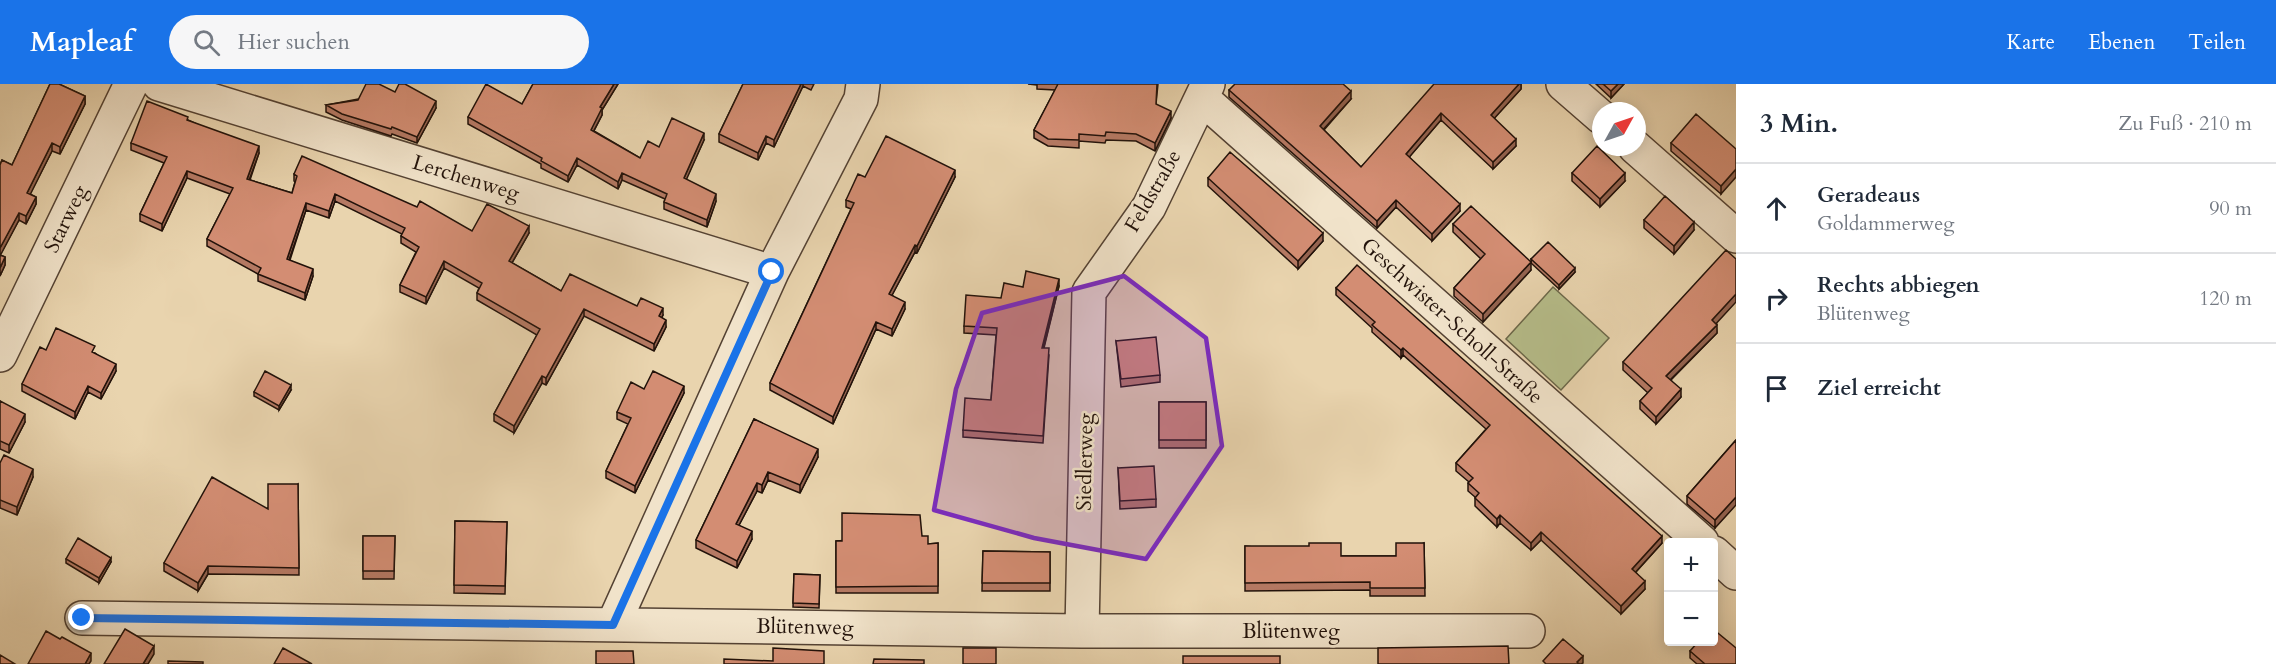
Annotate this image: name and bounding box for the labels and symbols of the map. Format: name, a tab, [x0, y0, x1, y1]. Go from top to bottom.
north arrow	[1592, 102, 1646, 156]
street label: Feldstraße	[1118, 145, 1188, 237]
street label: Lerchenweg	[409, 148, 523, 208]
street label: Starweg	[37, 180, 95, 258]
street label: Geschwister-Scholl-Straße	[1355, 231, 1549, 411]
route start	[758, 258, 784, 284]
street label: Siedlerweg	[1070, 413, 1100, 511]
route end	[68, 604, 94, 630]
street label: Blütenweg	[756, 612, 854, 642]
street label: Blütenweg	[1242, 617, 1340, 646]

